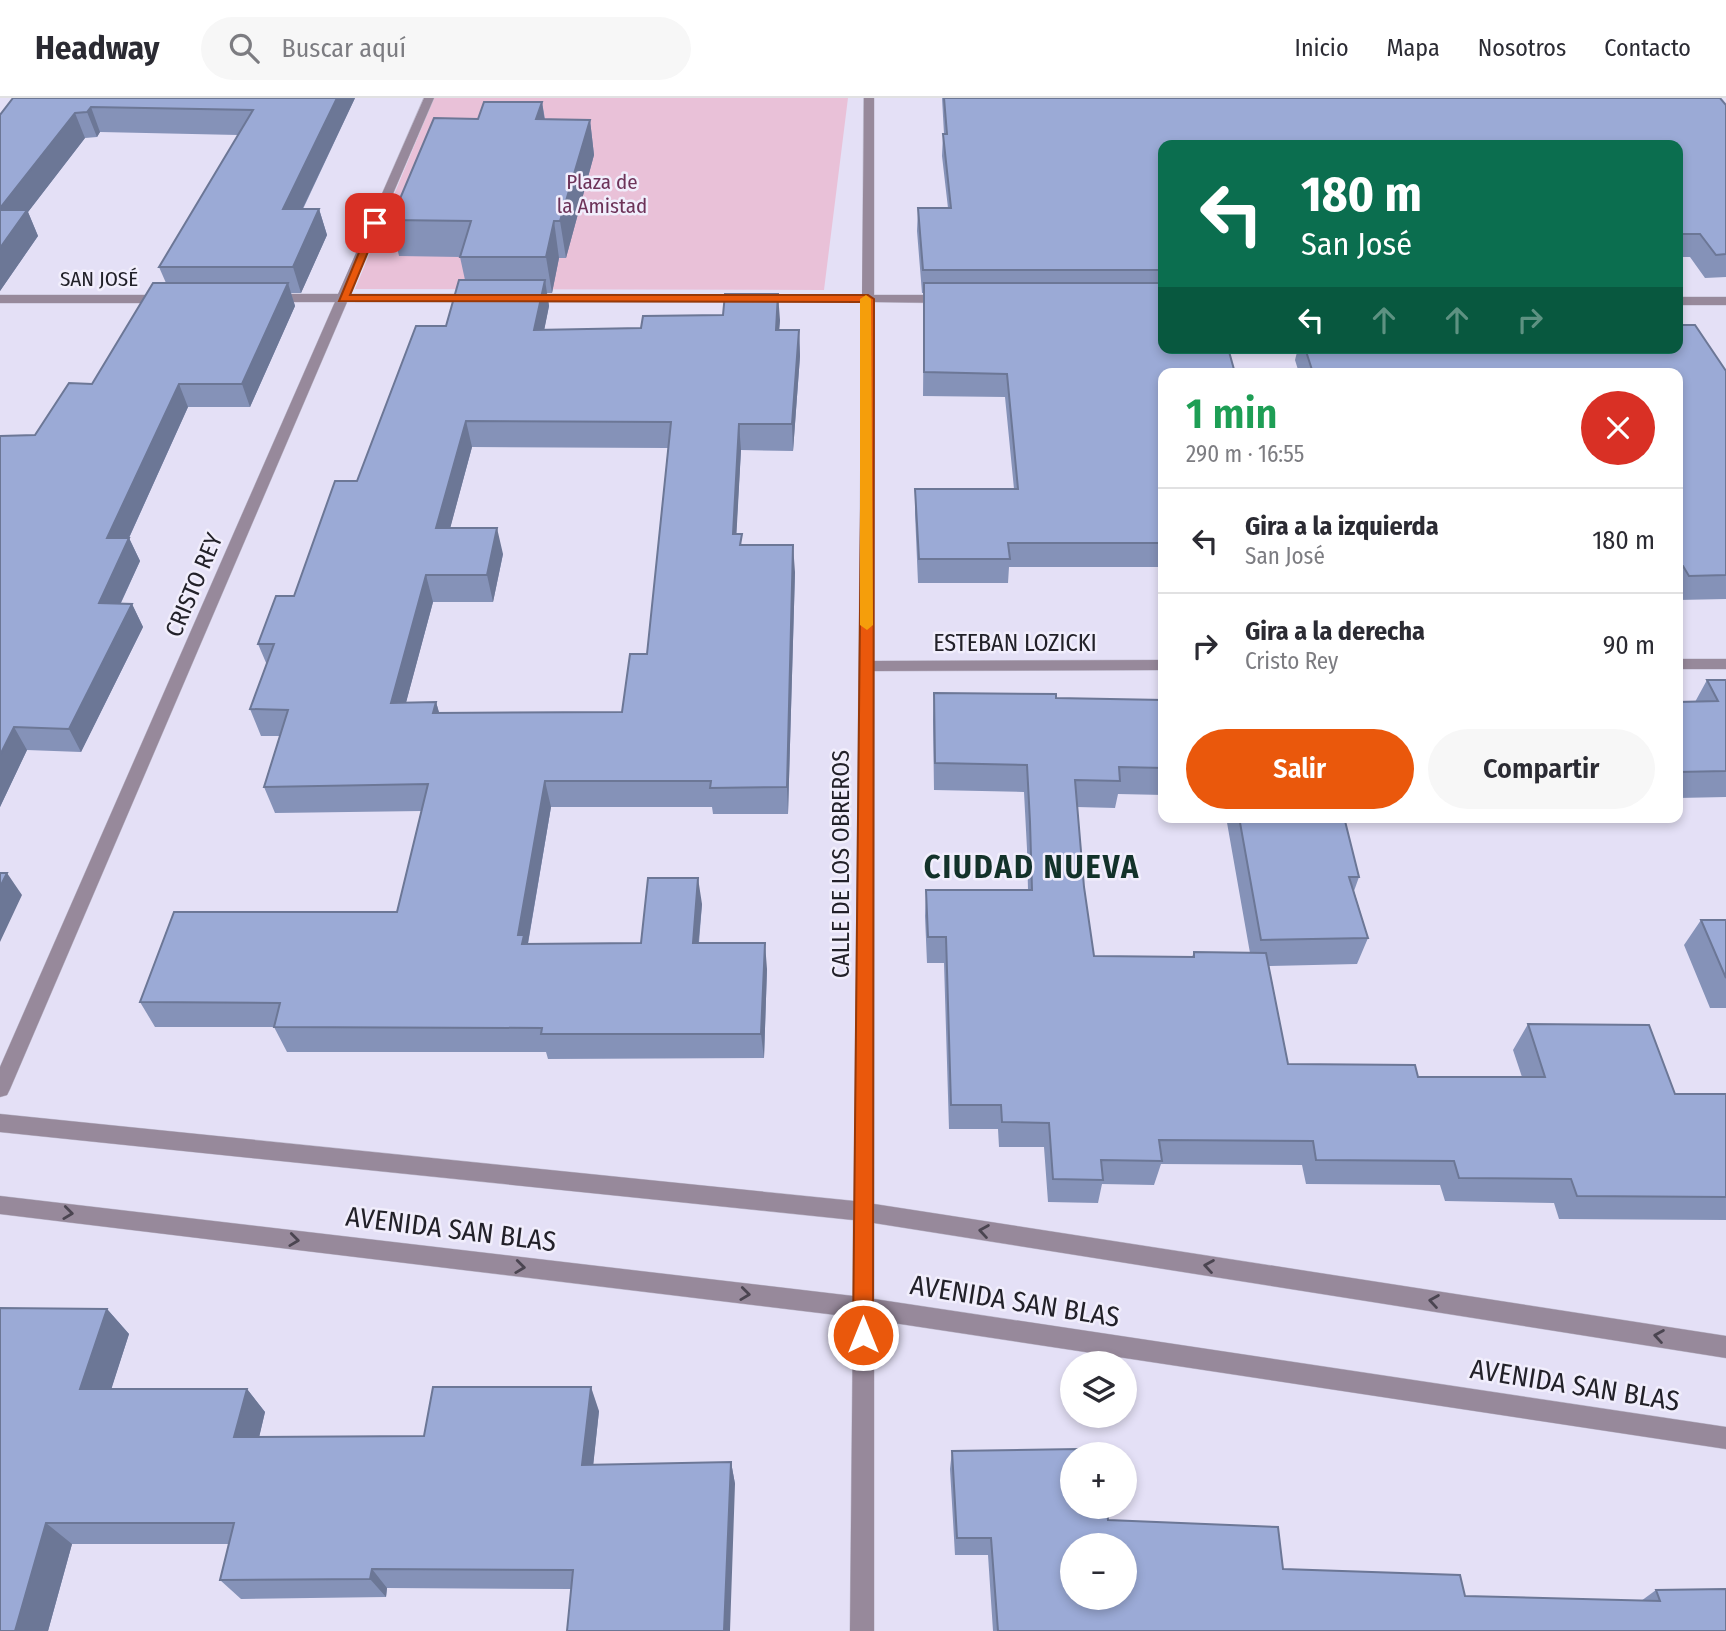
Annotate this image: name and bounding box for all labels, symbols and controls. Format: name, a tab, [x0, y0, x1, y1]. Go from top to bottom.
search box	[201, 17, 691, 80]
text: Headway	[35, 28, 159, 68]
icon: search	[225, 29, 263, 67]
text: Buscar aquí	[281, 33, 406, 64]
text: Inicio	[1295, 34, 1349, 62]
text: Mapa	[1387, 34, 1440, 62]
text: Nosotros	[1478, 34, 1566, 62]
text: Contacto	[1604, 34, 1691, 62]
text: 180 m	[1301, 165, 1422, 224]
icon: left	[1186, 168, 1277, 259]
park label: Plaza de la Amistad	[557, 169, 647, 219]
pin	[345, 193, 405, 253]
icon: arrive	[356, 204, 394, 242]
text: San José	[1301, 225, 1412, 263]
street label: SAN JOSÉ	[60, 266, 138, 292]
icon: left	[1292, 301, 1330, 339]
icon: ahead	[1365, 301, 1403, 339]
icon: ahead	[1438, 301, 1476, 339]
icon: right	[1511, 301, 1549, 339]
text: 1 min	[1186, 389, 1277, 439]
button: close	[1581, 391, 1655, 465]
text: 290 m · 16:55	[1186, 440, 1304, 468]
text: Gira a la izquierda	[1245, 511, 1439, 542]
icon: left	[1186, 522, 1224, 560]
text: 180 m	[1592, 525, 1655, 556]
street label: CRISTO REY	[160, 529, 228, 641]
text: San José	[1245, 542, 1325, 570]
text: Gira a la derecha	[1245, 616, 1425, 647]
icon: right	[1186, 627, 1224, 665]
street label: ESTEBAN LOZICKI	[933, 629, 1097, 657]
text: 90 m	[1603, 630, 1655, 661]
text: Cristo Rey	[1245, 647, 1338, 675]
button: Salir	[1186, 729, 1414, 809]
button: Compartir	[1428, 729, 1655, 809]
street label: CALLE DE LOS OBREROS	[827, 750, 855, 978]
district label: CIUDAD NUEVA	[924, 848, 1140, 886]
street label: AVENIDA SAN BLAS	[344, 1200, 558, 1258]
one-way arrow	[62, 1205, 74, 1220]
one-way arrow	[978, 1224, 990, 1239]
one-way arrow	[288, 1232, 299, 1247]
one-way arrow	[514, 1259, 525, 1274]
one-way arrow	[1203, 1259, 1215, 1274]
street label: AVENIDA SAN BLAS	[908, 1268, 1122, 1334]
one-way arrow	[740, 1286, 751, 1301]
one-way arrow	[1428, 1294, 1440, 1309]
position arrow	[826, 1298, 900, 1372]
one-way arrow	[1653, 1329, 1664, 1344]
map controls	[1060, 1351, 1137, 1610]
button: layers	[1060, 1351, 1137, 1428]
street label: AVENIDA SAN BLAS	[1468, 1352, 1682, 1418]
button: +	[1060, 1442, 1137, 1519]
button: −	[1060, 1533, 1137, 1610]

